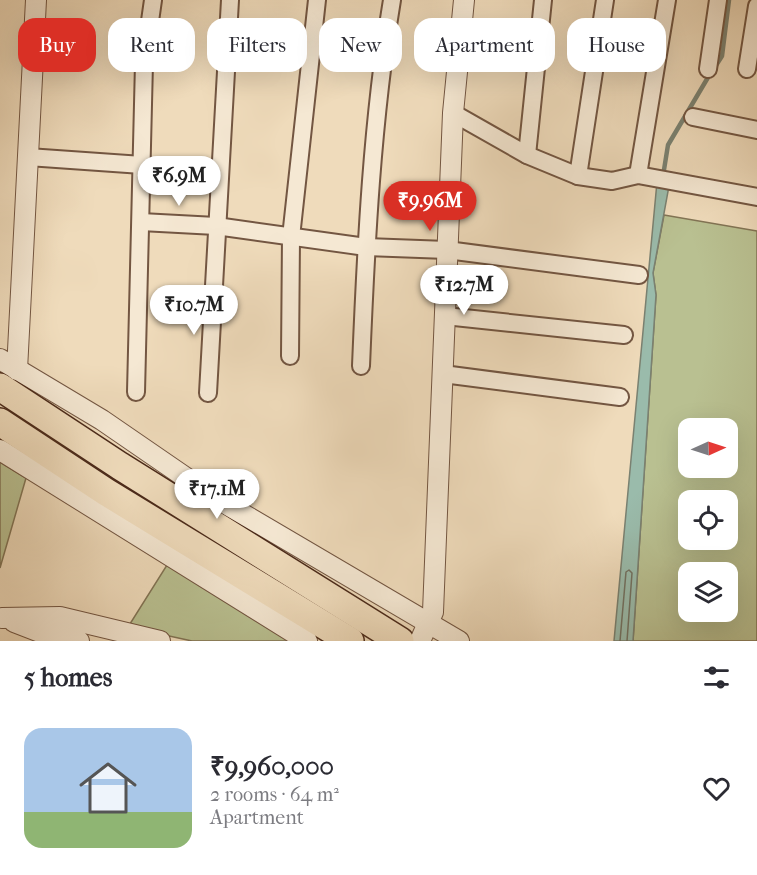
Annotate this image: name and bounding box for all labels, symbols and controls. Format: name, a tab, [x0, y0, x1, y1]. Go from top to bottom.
chip: Buy	[18, 18, 96, 72]
chip: Rent	[108, 18, 195, 72]
chip: Filters	[207, 18, 307, 72]
chip: New	[319, 18, 402, 72]
chip: Apartment	[414, 18, 555, 72]
chip: House	[567, 18, 666, 72]
pin: ₹6.9M	[137, 156, 221, 207]
text: ₹6.9M	[152, 164, 206, 187]
pin: ₹9.96M	[381, 181, 479, 232]
text: ₹9.96M	[397, 189, 463, 212]
pin: ₹12.7M	[415, 265, 513, 316]
text: ₹12.7M	[434, 273, 494, 296]
pin: ₹10.7M	[145, 285, 243, 336]
text: ₹10.7M	[164, 293, 224, 316]
north arrow	[678, 418, 738, 478]
map controls	[678, 418, 738, 622]
pin: ₹17.1M	[168, 469, 266, 520]
text: ₹17.1M	[188, 477, 246, 500]
button: locate	[678, 490, 738, 550]
button: layers	[678, 562, 738, 622]
icon: filters	[700, 661, 733, 694]
text: 5 homes	[24, 662, 112, 693]
text: ₹9,960,000	[210, 751, 334, 782]
icon: home	[72, 752, 144, 824]
icon: heart	[700, 772, 733, 805]
text: 2 rooms · 64 m²	[210, 783, 339, 806]
text: Apartment	[210, 806, 304, 829]

